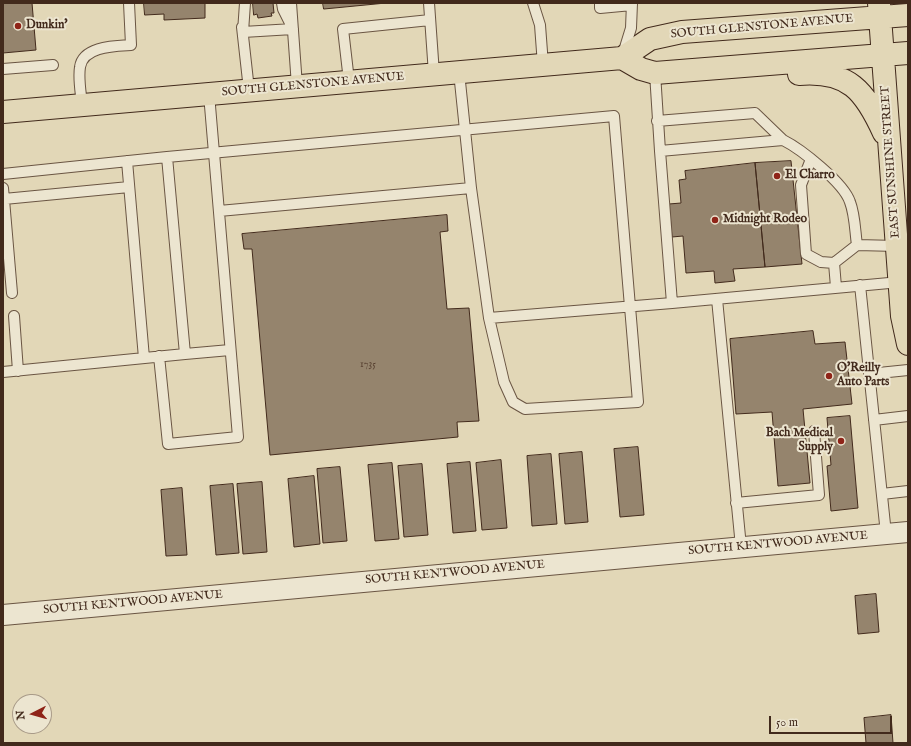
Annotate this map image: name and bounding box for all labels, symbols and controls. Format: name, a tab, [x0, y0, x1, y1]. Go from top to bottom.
street label: SOUTH GLENSTONE AVENUE	[670, 12, 854, 42]
place label: Dunkin'	[26, 19, 68, 33]
marker: Dunkin'	[13, 21, 23, 31]
street label: SOUTH GLENSTONE AVENUE	[221, 70, 405, 100]
street label: EAST SUNSHINE STREET	[878, 85, 904, 239]
place label: El Charro	[785, 169, 835, 183]
marker: El Charro	[772, 171, 782, 181]
place label: Midnight Rodeo	[723, 213, 807, 227]
marker: Midnight Rodeo	[710, 215, 720, 225]
house number: 1735	[360, 359, 376, 371]
place label: O'Reilly Auto Parts	[837, 362, 889, 390]
marker: O'Reilly Auto Parts	[824, 371, 834, 381]
place label: Bach Medical Supply	[766, 427, 833, 455]
marker: Bach Medical Supply	[836, 436, 846, 446]
street label: SOUTH KENTWOOD AVENUE	[688, 529, 868, 559]
street label: SOUTH KENTWOOD AVENUE	[365, 558, 545, 588]
street label: SOUTH KENTWOOD AVENUE	[43, 588, 223, 618]
north arrow	[12, 694, 52, 734]
scale bar	[771, 708, 894, 734]
text: N	[14, 710, 29, 721]
text: 50 m	[776, 715, 798, 730]

